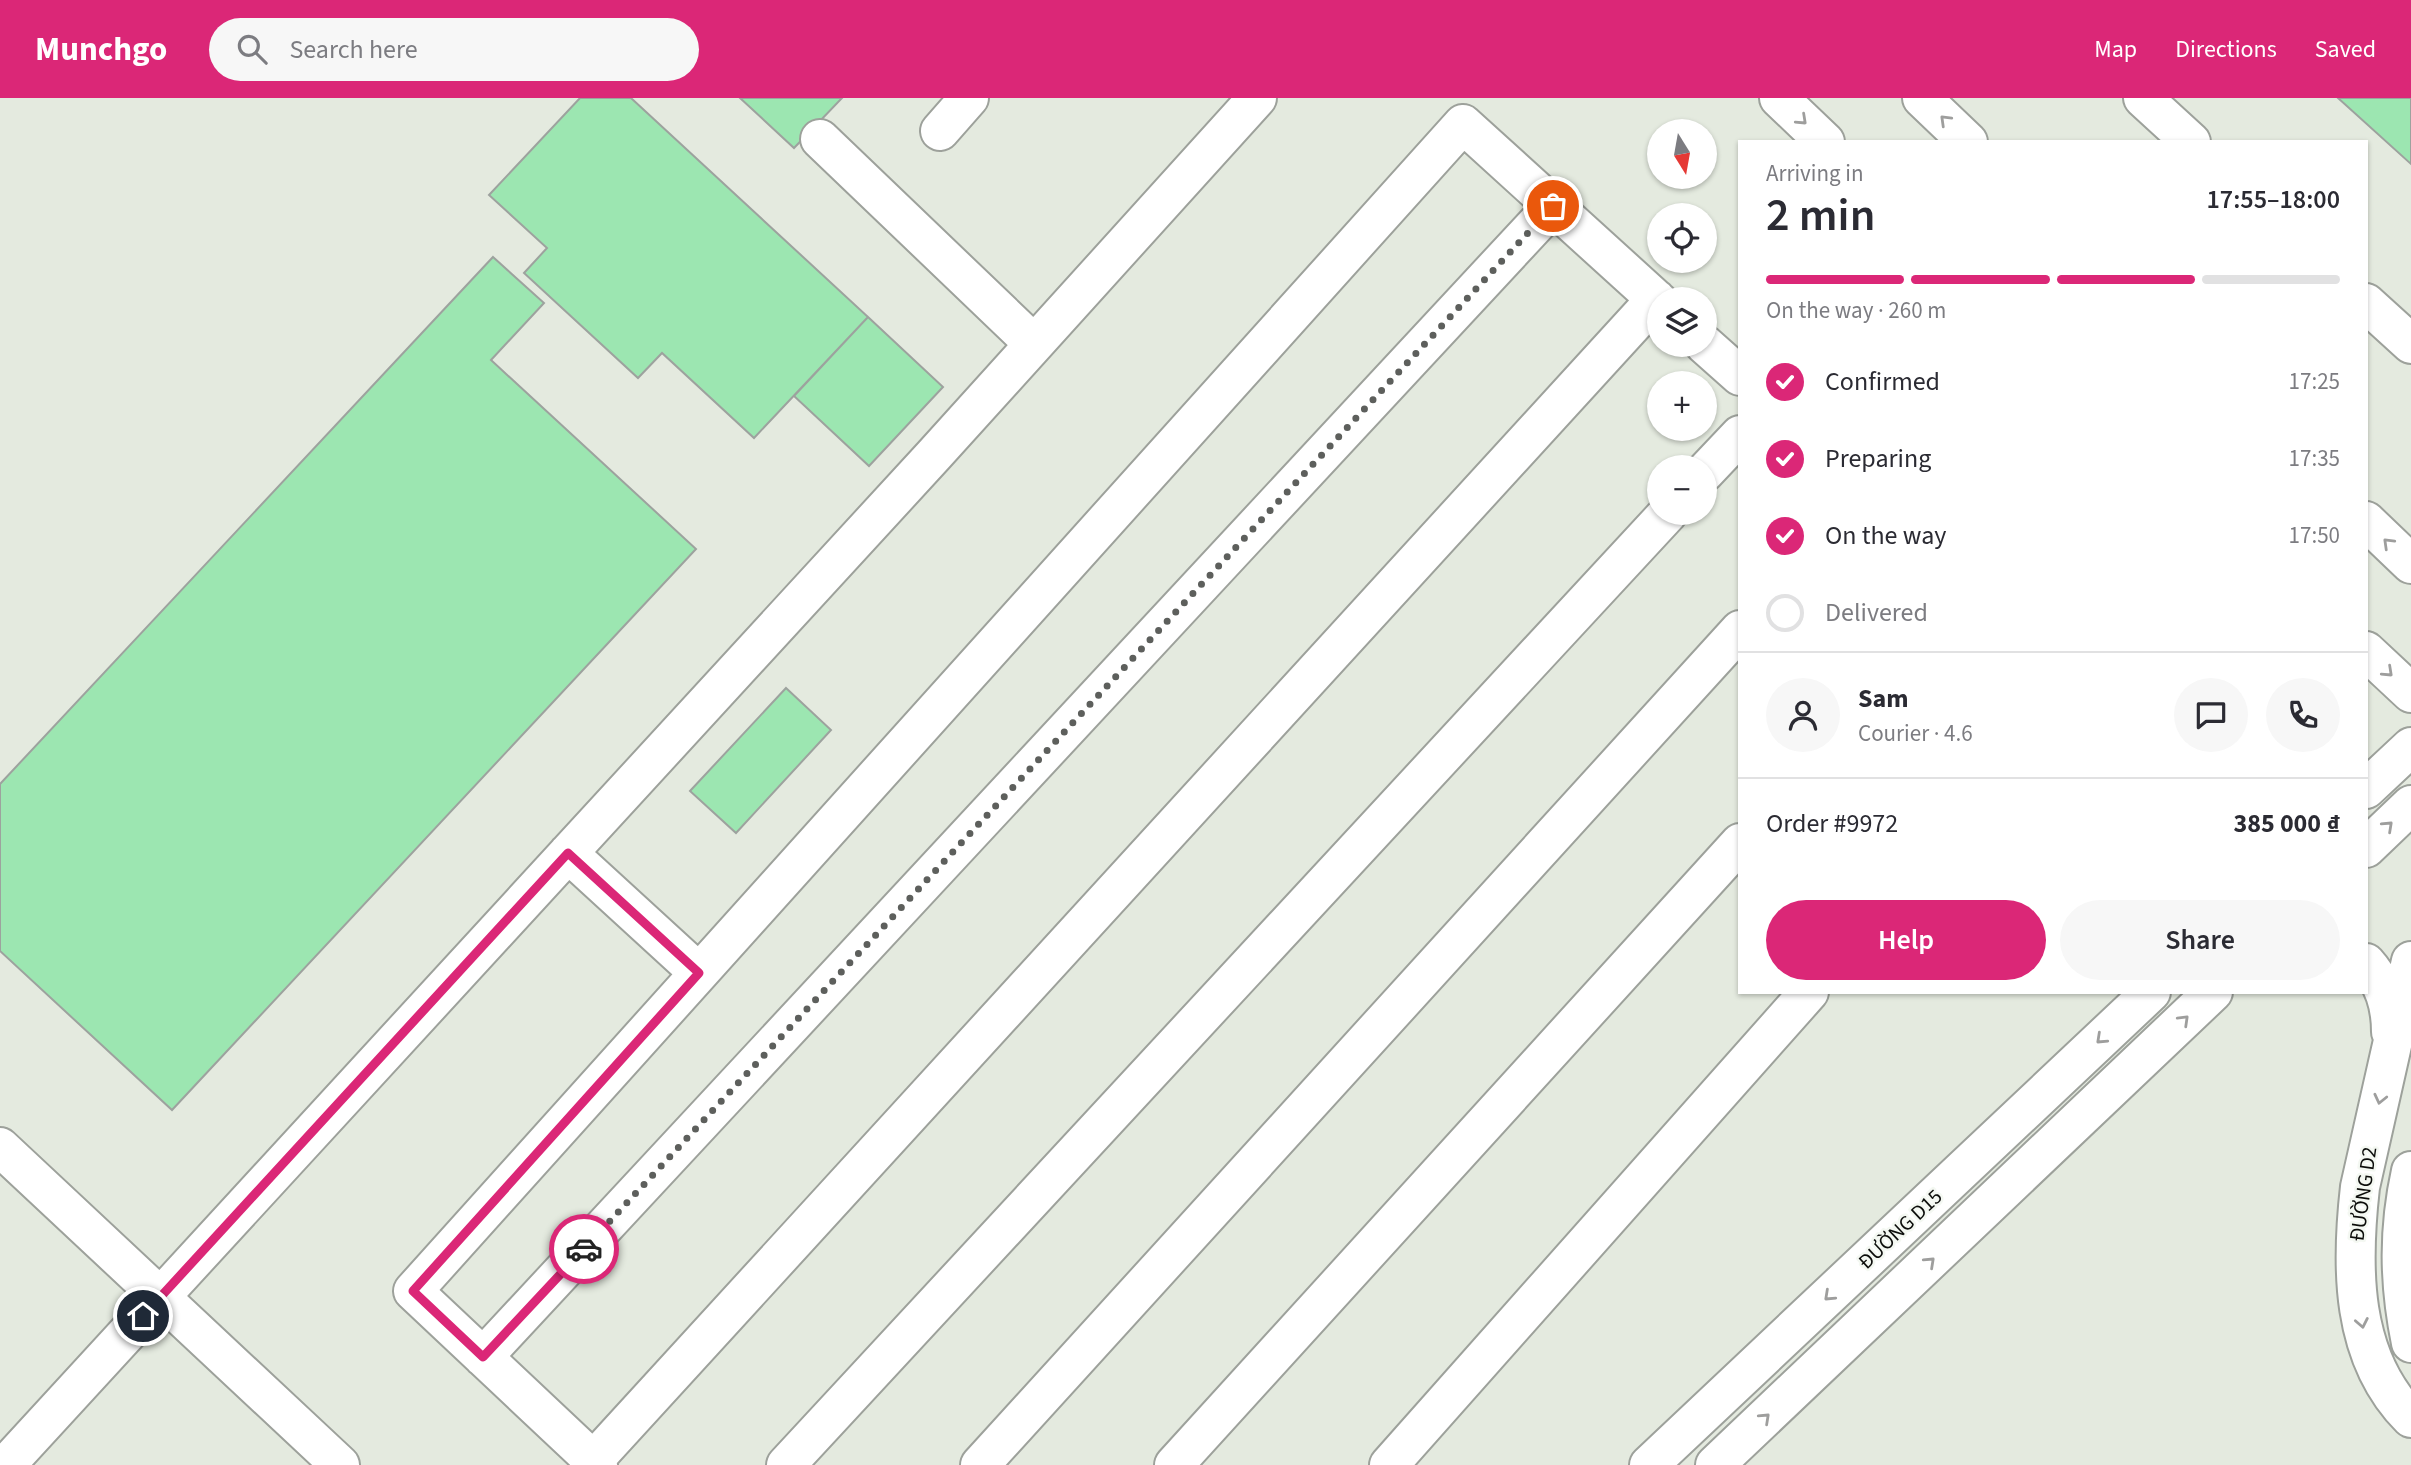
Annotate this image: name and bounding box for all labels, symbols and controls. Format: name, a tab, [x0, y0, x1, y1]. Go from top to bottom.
search box	[209, 18, 699, 81]
text: Munchgo	[35, 26, 167, 73]
icon: search	[233, 30, 271, 68]
text: Search here	[289, 31, 418, 68]
text: Map	[2094, 32, 2137, 67]
text: Directions	[2175, 32, 2277, 67]
text: Saved	[2315, 32, 2376, 67]
one-way arrow	[1794, 111, 1807, 124]
one-way arrow	[1940, 115, 1953, 128]
north arrow	[1647, 119, 1717, 189]
map controls	[1647, 119, 1717, 525]
text: Arriving in	[1766, 157, 1864, 190]
pin	[1523, 176, 1583, 236]
text: 17:55–18:00	[2207, 181, 2340, 218]
text: 2 min	[1766, 183, 1875, 248]
icon: bag	[1534, 187, 1572, 225]
button: locate	[1647, 203, 1717, 273]
button: layers	[1647, 287, 1717, 357]
text: On the way · 260 m	[1766, 294, 1946, 327]
icon: check	[1766, 363, 1804, 401]
text: Confirmed	[1825, 363, 1940, 400]
text: 17:25	[2289, 365, 2340, 398]
button: +	[1647, 371, 1717, 441]
icon: check	[1766, 440, 1804, 478]
text: Preparing	[1825, 440, 1931, 477]
text: 17:35	[2289, 442, 2340, 475]
button: −	[1647, 455, 1717, 525]
icon: check	[1766, 517, 1804, 555]
text: On the way	[1825, 517, 1946, 554]
text: 17:50	[2289, 519, 2340, 552]
one-way arrow	[2384, 538, 2397, 551]
text: Delivered	[1825, 594, 1928, 631]
one-way arrow	[2380, 663, 2393, 676]
button: person	[1766, 678, 1840, 752]
button: chat	[2174, 678, 2248, 752]
button: phone	[2266, 678, 2340, 752]
text: Sam	[1858, 680, 1908, 717]
text: Courier · 4.6	[1858, 717, 1973, 750]
text: Order #9972	[1766, 805, 1898, 842]
text: 385 000 ₫	[2234, 805, 2340, 842]
one-way arrow	[2380, 822, 2393, 835]
button: Help	[1766, 900, 2046, 980]
button: Share	[2060, 900, 2340, 980]
one-way arrow	[2176, 1016, 2189, 1029]
one-way arrow	[2096, 1031, 2109, 1043]
one-way arrow	[2373, 1093, 2388, 1105]
street label: ĐƯỜNG D2	[2342, 1145, 2384, 1243]
street label: ĐƯỜNG D15	[1851, 1182, 1949, 1276]
courier	[549, 1214, 619, 1284]
icon: car	[565, 1230, 603, 1268]
one-way arrow	[1922, 1257, 1935, 1270]
pin	[113, 1286, 173, 1346]
one-way arrow	[1824, 1288, 1837, 1300]
icon: home	[124, 1297, 162, 1335]
one-way arrow	[2353, 1317, 2368, 1329]
one-way arrow	[1757, 1414, 1770, 1426]

